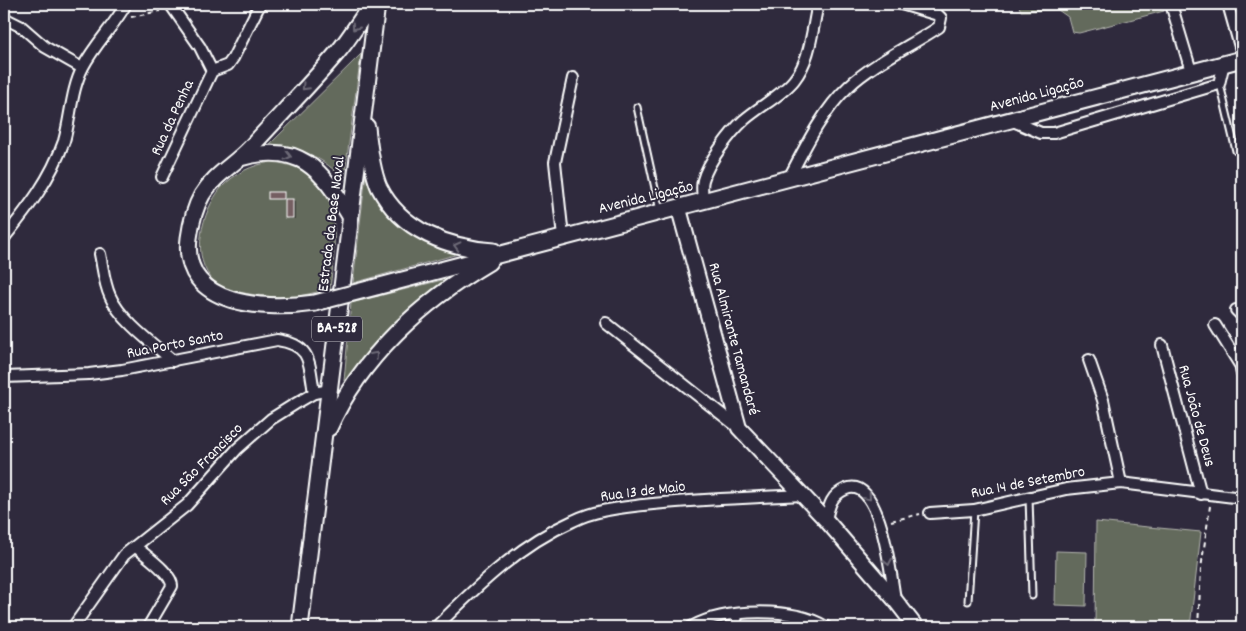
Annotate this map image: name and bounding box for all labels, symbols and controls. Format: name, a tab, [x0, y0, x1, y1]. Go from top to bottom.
one-way arrow	[352, 22, 361, 31]
street label: Avenida Ligação	[987, 71, 1087, 119]
street label: Rua da Penha	[145, 76, 201, 160]
one-way arrow	[302, 82, 311, 91]
one-way arrow	[283, 150, 291, 160]
street label: Estrada da Base Naval	[312, 155, 352, 293]
street label: Avenida Ligação	[596, 175, 696, 221]
one-way arrow	[453, 241, 462, 252]
street label: Rua Almirante Tamandaré	[702, 260, 765, 418]
road number: BA-528	[312, 316, 362, 342]
street label: Rua Porto Santo	[125, 324, 225, 366]
one-way arrow	[369, 352, 378, 361]
street label: Rua João de Deus	[1171, 362, 1221, 470]
street label: Rua São Francisco	[155, 418, 249, 512]
street label: Rua 14 de Setembro	[969, 461, 1087, 505]
street label: Rua 13 de Maio	[599, 475, 687, 509]
one-way arrow	[862, 492, 871, 501]
one-way arrow	[882, 557, 893, 566]

